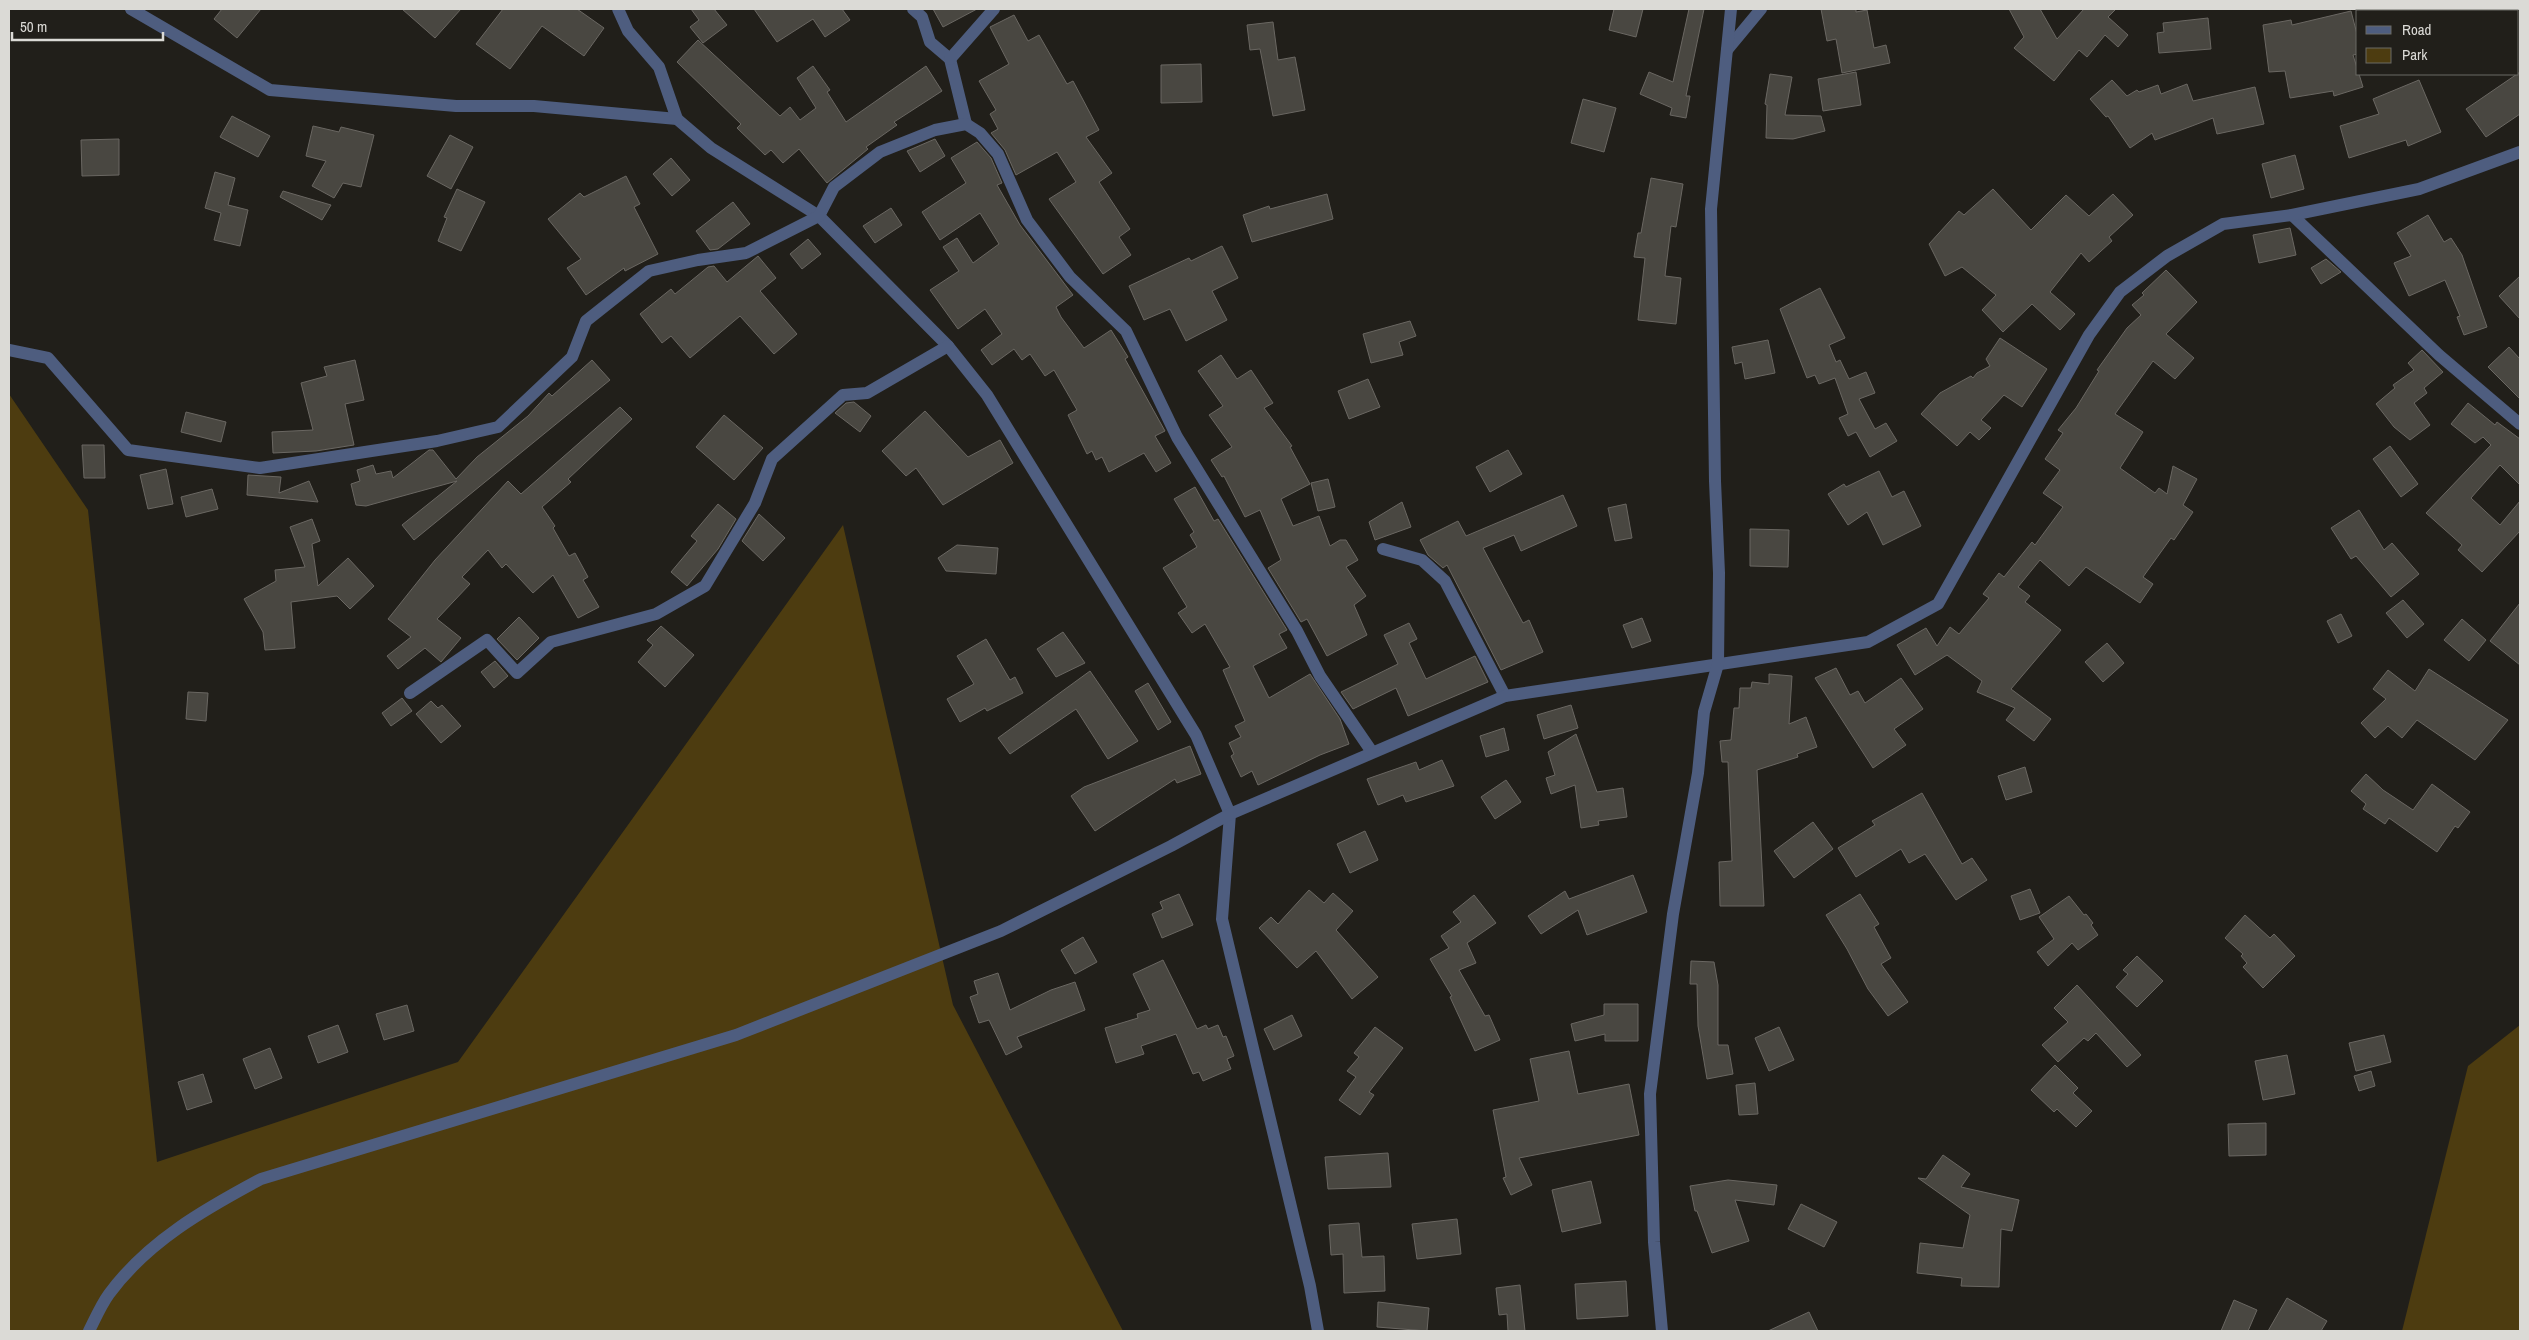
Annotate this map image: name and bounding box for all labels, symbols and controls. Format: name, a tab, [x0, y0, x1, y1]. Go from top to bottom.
scale bar	[12, 10, 164, 42]
legend	[2356, 10, 2519, 75]
text: 50 m	[20, 16, 47, 37]
text: Road	[2402, 19, 2431, 40]
text: Park	[2402, 44, 2428, 65]

